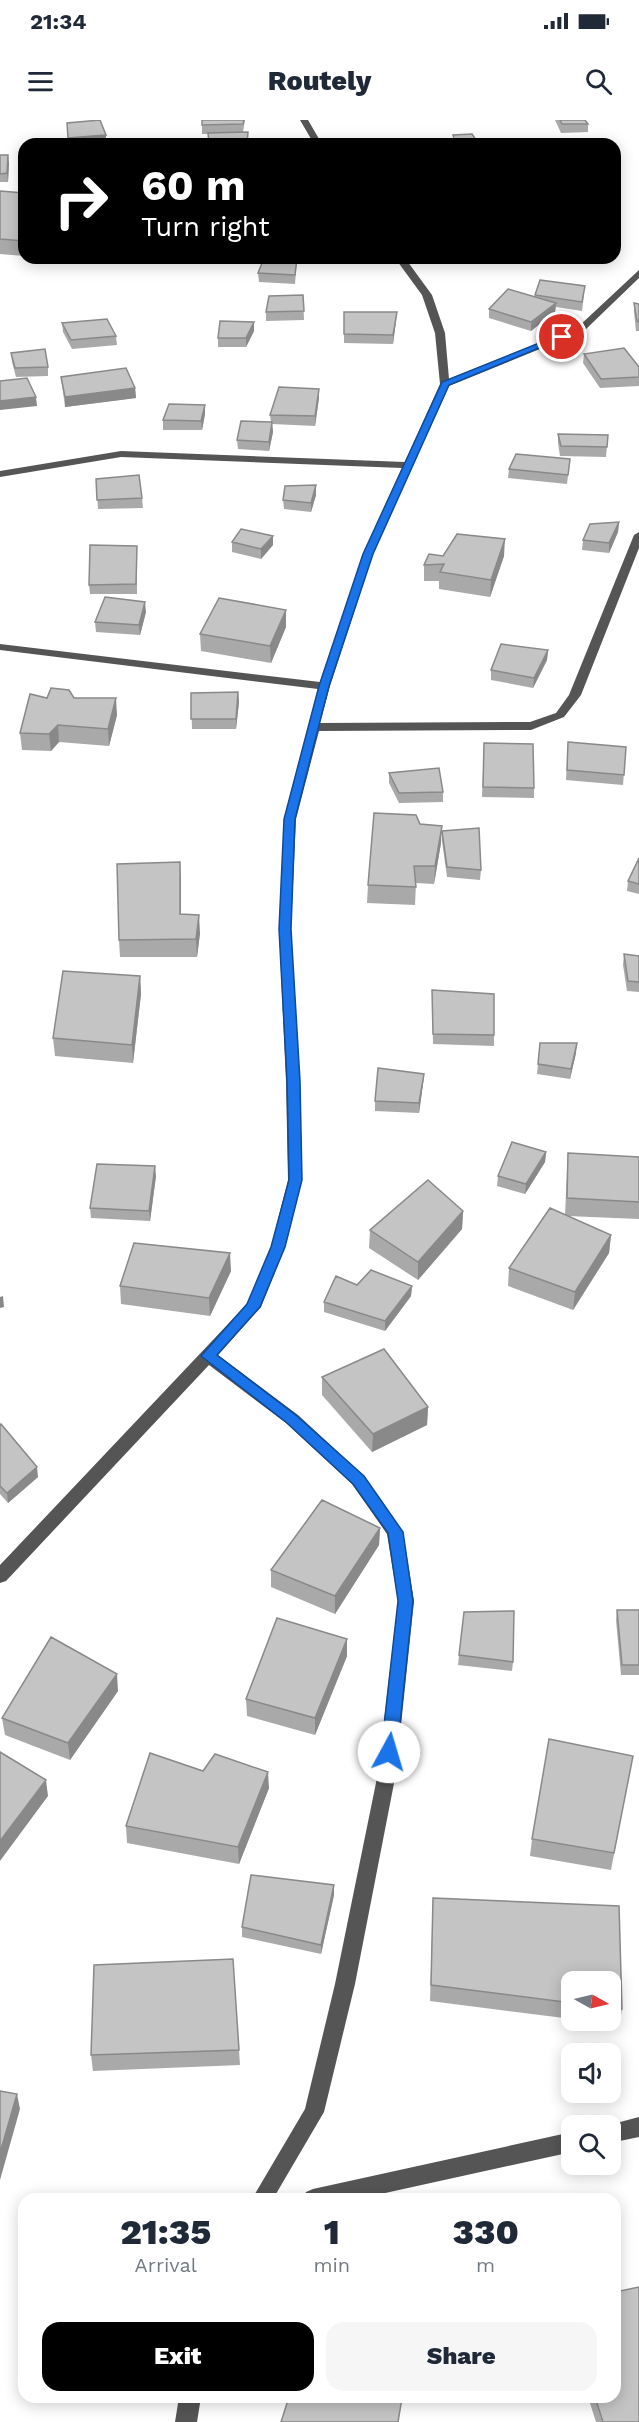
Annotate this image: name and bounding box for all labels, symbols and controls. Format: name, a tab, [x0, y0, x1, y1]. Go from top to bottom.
text: 21:34	[30, 9, 87, 34]
icon: menu	[24, 65, 57, 98]
text: Routely	[268, 65, 371, 97]
icon: search	[582, 65, 615, 98]
text: 60 m	[141, 161, 245, 210]
icon: right	[42, 162, 120, 240]
text: Turn right	[141, 211, 270, 243]
pin	[536, 311, 587, 362]
icon: arrive	[545, 320, 578, 353]
position arrow	[357, 1720, 421, 1784]
north arrow	[561, 1971, 621, 2031]
map controls	[561, 1971, 621, 2175]
button: sound	[561, 2043, 621, 2103]
button: search	[561, 2115, 621, 2175]
text: 21:35	[120, 2211, 211, 2253]
text: 1	[324, 2211, 340, 2253]
text: 330	[452, 2211, 519, 2253]
text: Arrival	[135, 2253, 197, 2277]
text: min	[313, 2253, 350, 2277]
text: m	[476, 2253, 495, 2277]
button: Exit	[42, 2322, 314, 2391]
button: Share	[326, 2322, 597, 2391]

